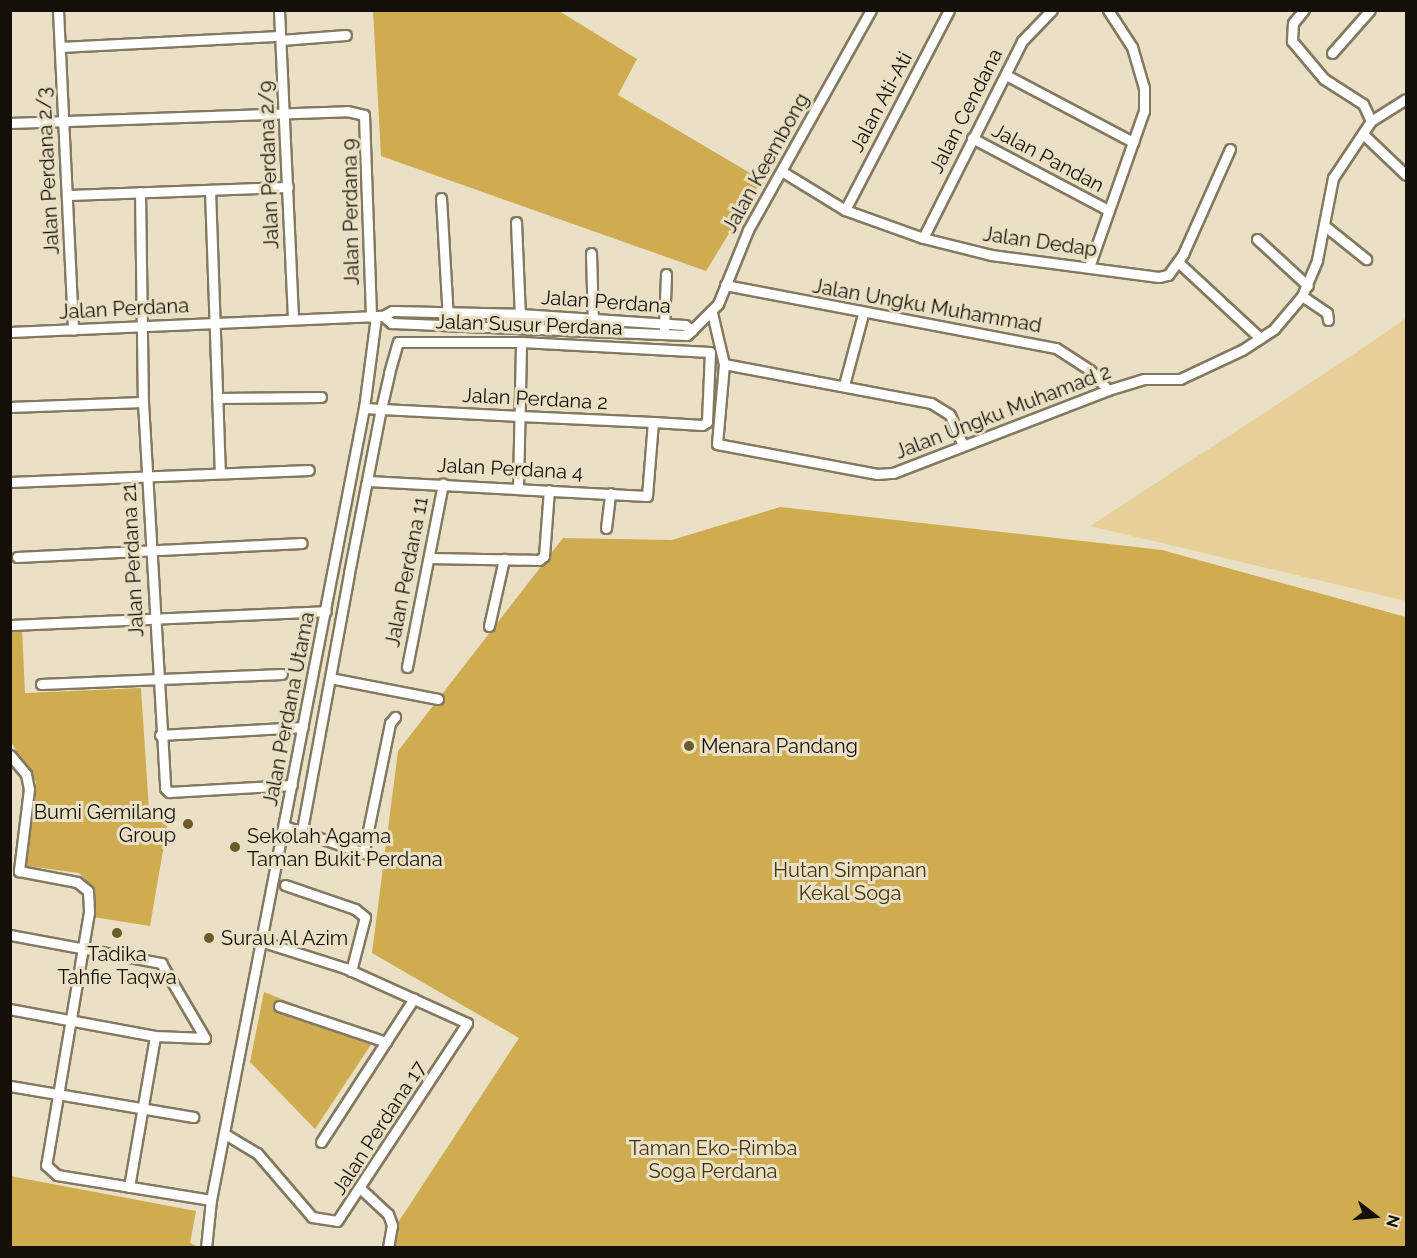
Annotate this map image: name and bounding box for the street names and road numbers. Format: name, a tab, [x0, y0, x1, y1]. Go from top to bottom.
street label: Jalan Cendana	[924, 45, 1008, 177]
street label: Jalan Ati-Ati	[845, 48, 917, 156]
street label: Jalan Perdana 2/9	[254, 80, 284, 250]
street label: Jalan Perdana 2/3	[32, 87, 64, 255]
street label: Jalan Keembong	[718, 89, 814, 237]
street label: Jalan Pandan	[988, 118, 1108, 198]
street label: Jalan Perdana 9	[338, 138, 364, 286]
street label: Jalan Dedap	[981, 222, 1099, 262]
street label: Jalan Ungku Muhammad	[811, 274, 1043, 338]
street label: Jalan Perdana	[540, 285, 672, 319]
street label: Jalan Perdana	[58, 294, 190, 324]
street label: Jalan Susur Perdana	[435, 310, 623, 340]
street label: Jalan Ungku Muhamad 2	[892, 360, 1114, 464]
street label: Jalan Perdana 2	[462, 383, 608, 415]
street label: Jalan Perdana 4	[436, 453, 584, 485]
street label: Jalan Perdana 21	[117, 482, 149, 638]
street label: Jalan Perdana 11	[381, 495, 433, 649]
street label: Jalan Perdana Utama	[258, 610, 320, 808]
street label: Jalan Perdana 17	[327, 1057, 431, 1199]

